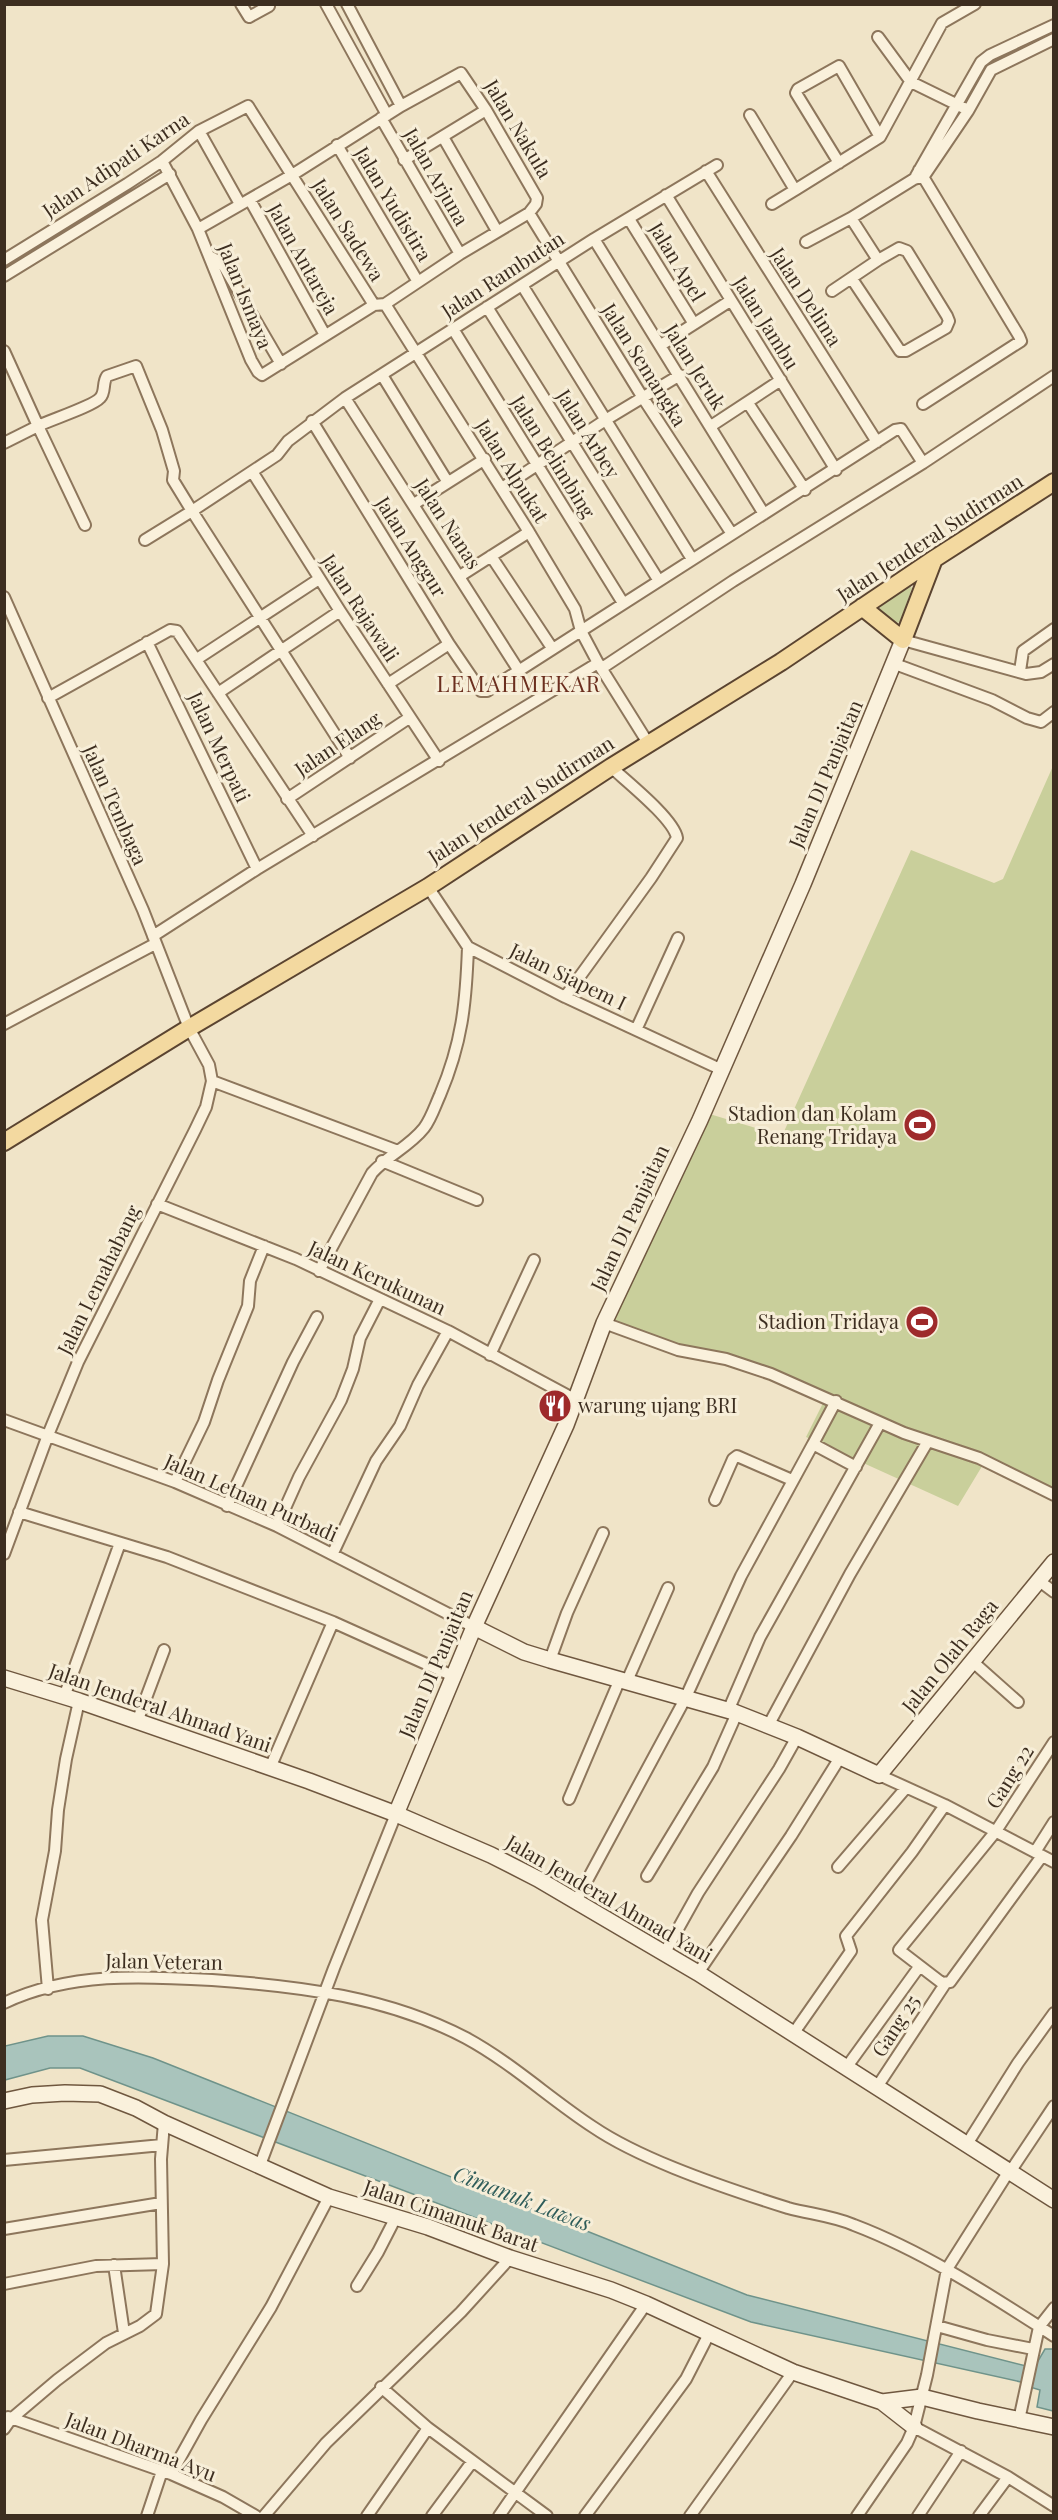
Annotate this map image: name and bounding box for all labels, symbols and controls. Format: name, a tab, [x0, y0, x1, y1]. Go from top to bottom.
street label: Jalan Nakula	[479, 73, 559, 183]
street label: Jalan Adipati Karna	[36, 105, 194, 223]
street label: Jalan Arjuna	[398, 122, 476, 230]
street label: Jalan Yudistira	[349, 140, 439, 266]
street label: Jalan Sadewa	[306, 172, 392, 286]
street label: Jalan Antareja	[262, 197, 346, 319]
street label: Jalan Apel	[644, 216, 713, 306]
street label: Jalan Rambutan	[435, 224, 569, 324]
street label: Jalan Ismaya	[213, 238, 280, 352]
street label: Jalan Delima	[765, 241, 849, 351]
street label: Jalan Jambu	[727, 270, 807, 374]
street label: Jalan Semangka	[596, 297, 694, 431]
street label: Jalan Jeruk	[659, 317, 733, 414]
street label: Jalan Arbey	[551, 383, 627, 483]
street label: Jalan Belimbing	[505, 389, 603, 523]
street label: Jalan Alpukat	[470, 412, 556, 528]
street label: Jalan Jenderal Sudirman	[830, 466, 1027, 608]
street label: Jalan Nanas	[409, 472, 489, 574]
street label: Jalan Anggur	[370, 490, 454, 602]
street label: Jalan Rajawali	[316, 547, 406, 666]
district label: LEMAHMEKAR	[436, 668, 602, 698]
street label: Jalan Merpati	[183, 686, 258, 806]
street label: Jalan DI Panjaitan	[781, 695, 868, 852]
street label: Jalan Elang	[288, 704, 386, 782]
street label: Jalan Jenderal Sudirman	[421, 728, 618, 870]
street label: Jalan Tembaga	[77, 739, 155, 869]
street label: Jalan Siapem I	[505, 935, 631, 1016]
place label: Stadion dan Kolam Renang Tridaya	[728, 1099, 897, 1149]
sports icon: Stadion dan Kolam Renang Tridaya	[902, 1107, 938, 1143]
street label: Jalan DI Panjaitan	[583, 1140, 674, 1296]
street label: Jalan Lemahabang	[49, 1200, 146, 1360]
street label: Jalan Kerukunan	[304, 1233, 451, 1320]
sports icon: Stadion Tridaya	[904, 1304, 940, 1340]
place label: Stadion Tridaya	[758, 1307, 899, 1334]
restaurant icon: warung ujang BRI	[537, 1388, 573, 1424]
place label: warung ujang BRI	[578, 1391, 737, 1418]
street label: Jalan Letnan Purbadi	[160, 1446, 343, 1547]
street label: Jalan DI Panjaitan	[391, 1585, 478, 1742]
street label: Jalan Olah Raga	[894, 1593, 1003, 1718]
street label: Jalan Jenderal Ahmad Yani	[45, 1655, 276, 1757]
street label: Gang 22	[979, 1739, 1039, 1813]
street label: Jalan Jenderal Ahmad Yani	[501, 1827, 718, 1968]
street label: Jalan Veteran	[104, 1946, 223, 1975]
street label: Gang 25	[865, 1989, 925, 2062]
water label: Cimanuk Lawas	[450, 2158, 596, 2236]
street label: Jalan Cimanuk Barat	[359, 2172, 544, 2258]
street label: Jalan Dharma Ayu	[61, 2404, 221, 2487]

